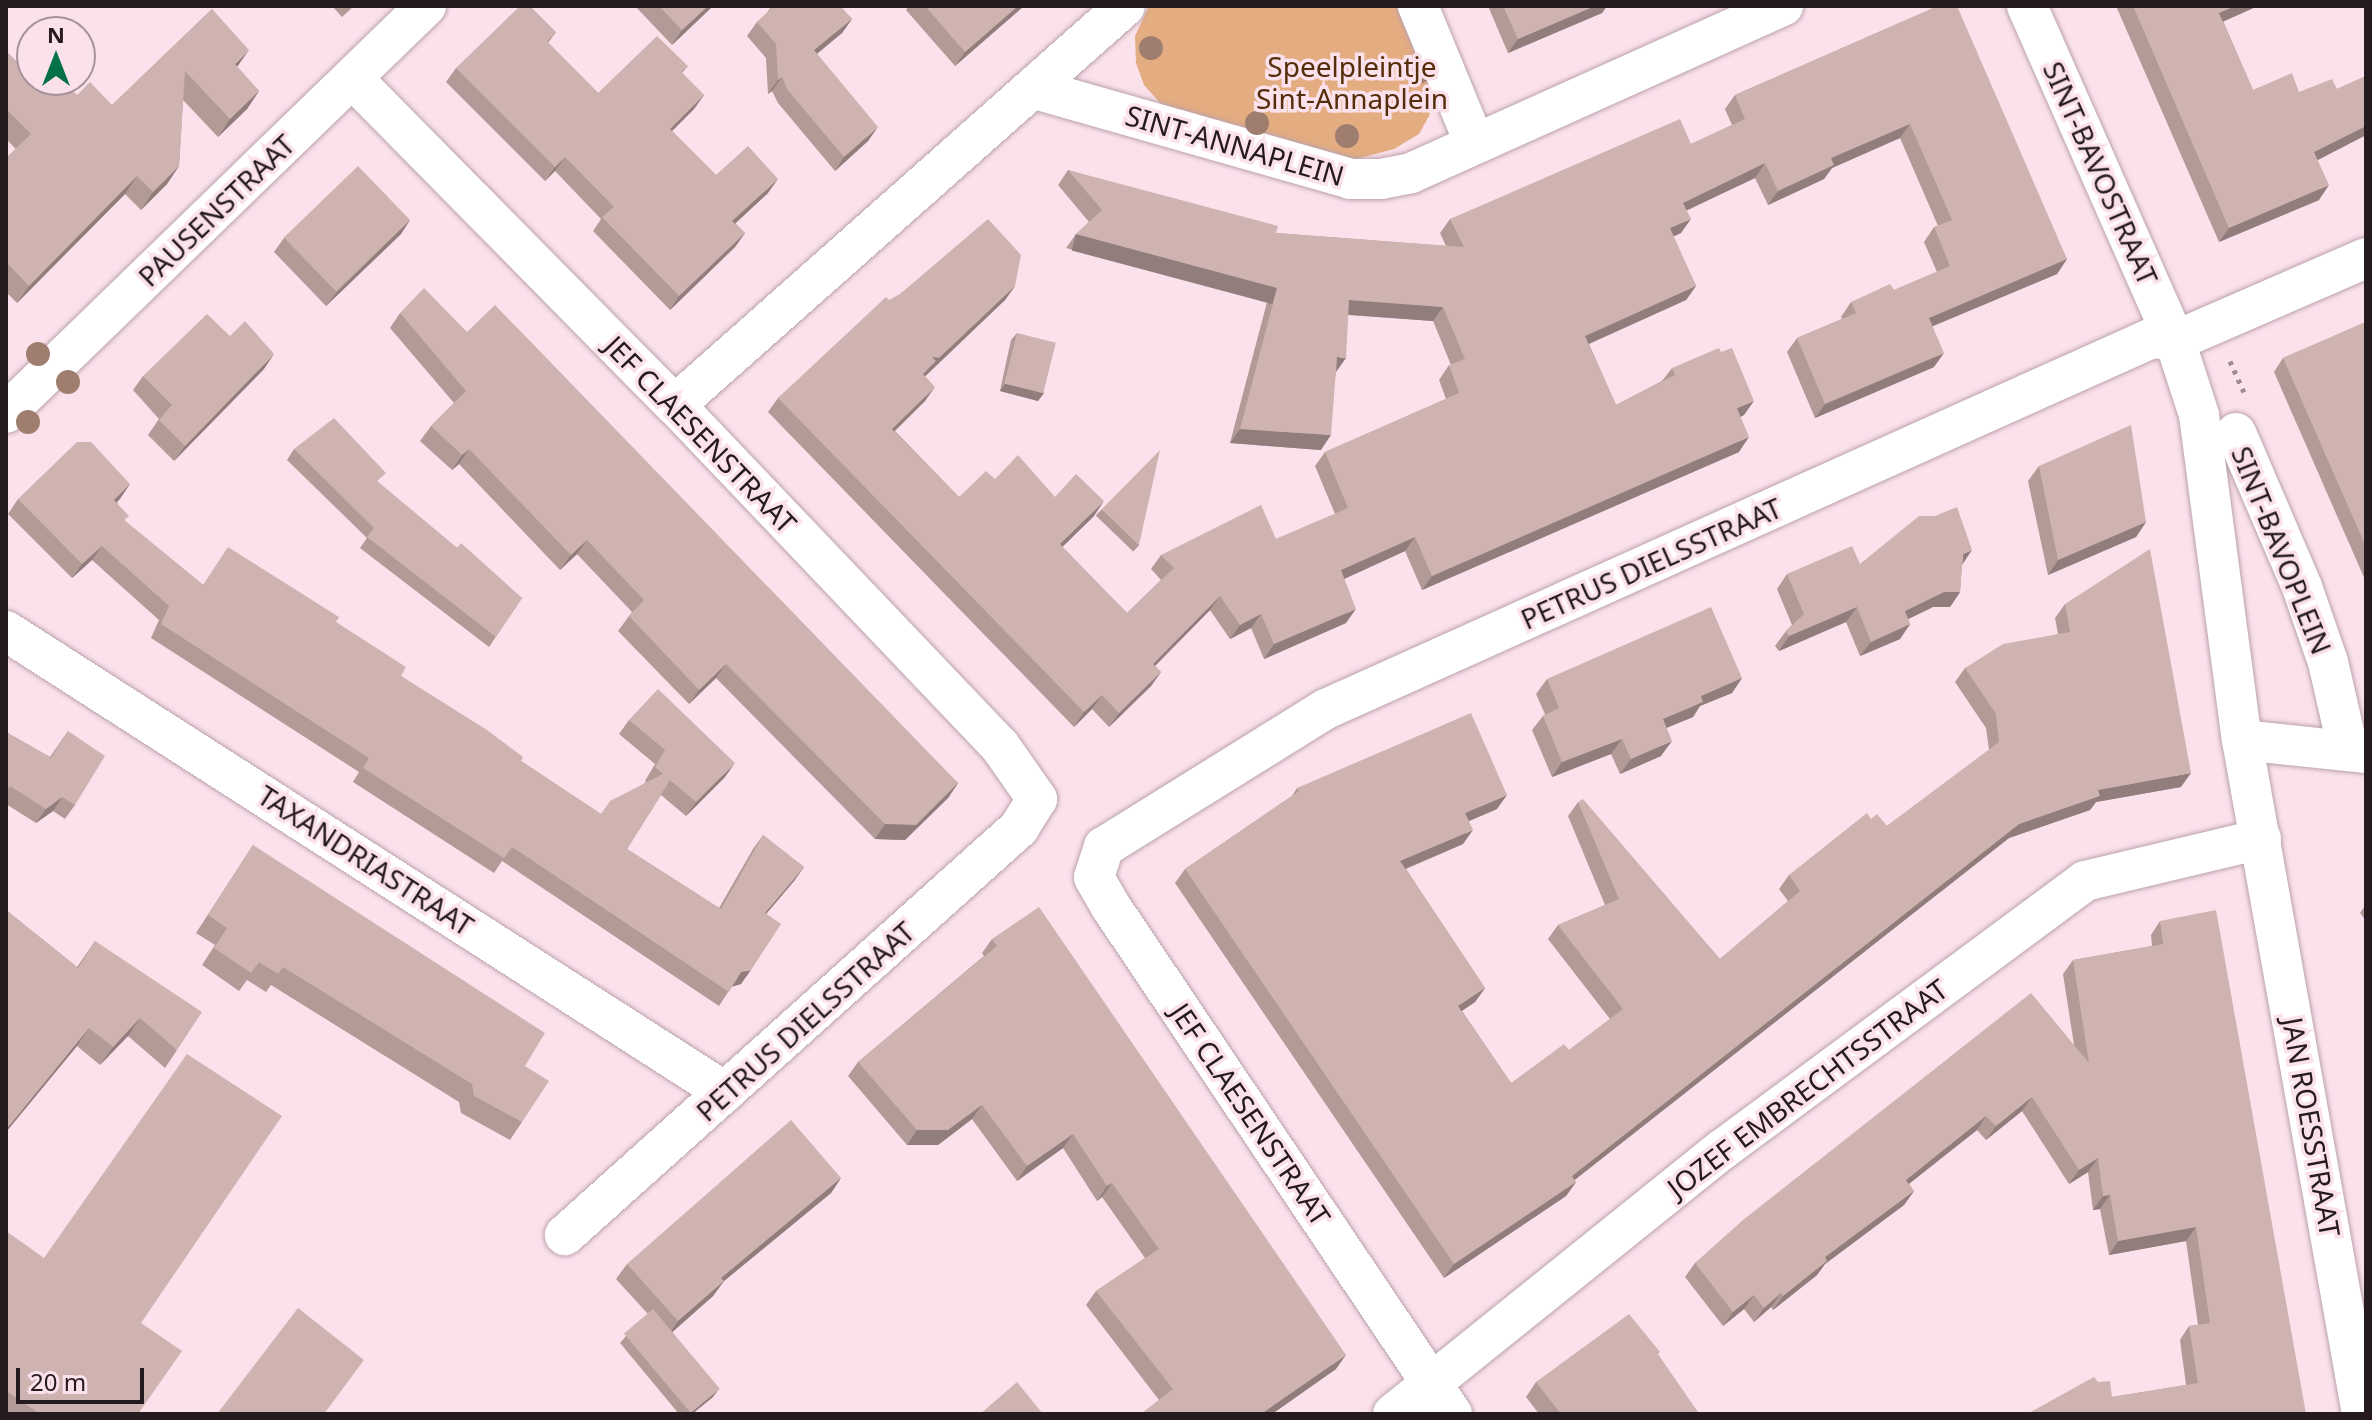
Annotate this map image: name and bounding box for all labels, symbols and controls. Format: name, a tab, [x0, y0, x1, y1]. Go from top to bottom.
north arrow	[16, 16, 96, 96]
text: N	[47, 19, 65, 49]
park label: Speelpleintje Sint-Annaplein	[1256, 49, 1448, 115]
street label: SINT-BAVOSTRAAT	[2037, 56, 2165, 290]
street label: SINT-ANNAPLEIN	[1122, 98, 1348, 192]
street label: PAUSENSTRAAT	[131, 127, 301, 293]
street label: JEF CLAESENSTRAAT	[598, 329, 804, 539]
street label: SINT-BAVOPLEIN	[2225, 441, 2339, 659]
street label: PETRUS DIELSSTRAAT	[1515, 490, 1787, 636]
street label: TAXANDRIASTRAAT	[252, 778, 480, 942]
street label: PETRUS DIELSSTRAAT	[689, 914, 921, 1128]
street label: JOZEF EMBRECHTSSTRAAT	[1660, 972, 1954, 1204]
street label: JEF CLAESENSTRAAT	[1164, 996, 1338, 1232]
street label: JAN ROESSTRAAT	[2276, 1015, 2348, 1239]
scale bar	[20, 1352, 148, 1402]
text: 20 m	[30, 1365, 86, 1398]

